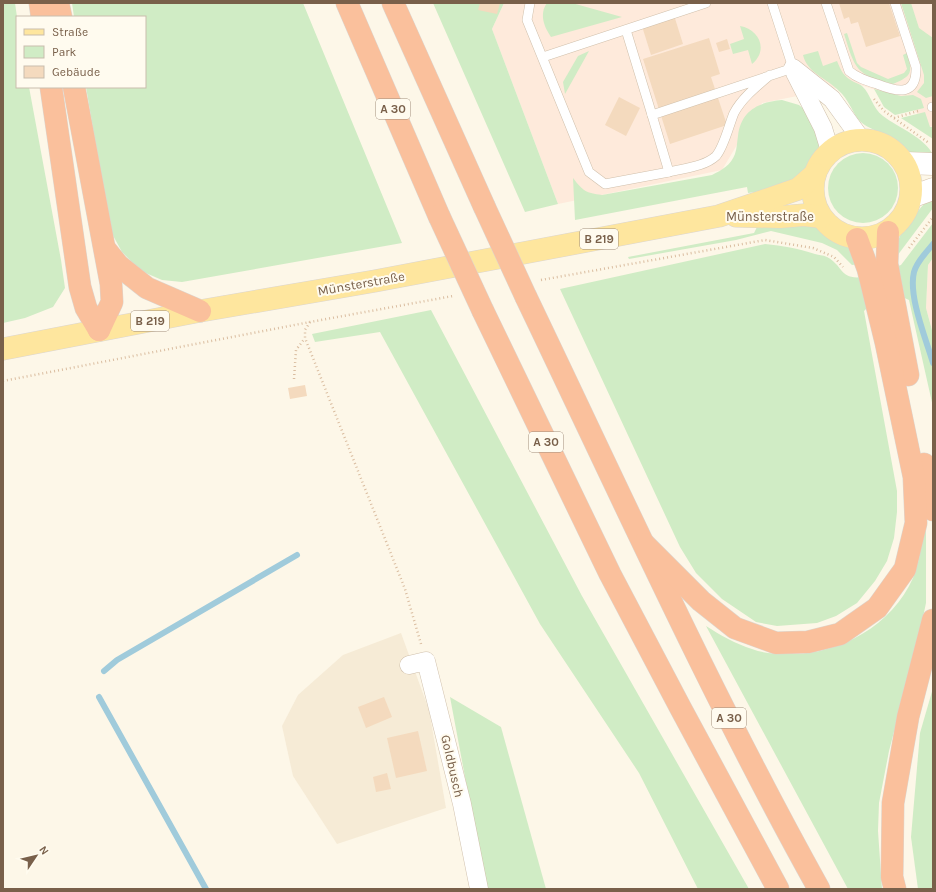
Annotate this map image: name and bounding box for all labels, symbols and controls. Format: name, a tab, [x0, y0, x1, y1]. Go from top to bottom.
legend	[16, 16, 146, 88]
text: Straße	[52, 25, 88, 39]
text: Park	[52, 45, 77, 59]
text: Gebäude	[52, 65, 100, 79]
road number: A 30	[376, 99, 410, 119]
street label: Münsterstraße	[726, 209, 814, 224]
road number: B 219	[580, 229, 618, 249]
street label: Münsterstraße	[316, 268, 406, 299]
road number: B 219	[131, 311, 169, 331]
road number: A 30	[529, 432, 563, 452]
road number: A 30	[712, 708, 746, 728]
street label: Goldbusch	[438, 733, 467, 799]
north arrow	[16, 836, 56, 876]
text: N	[36, 844, 51, 858]

